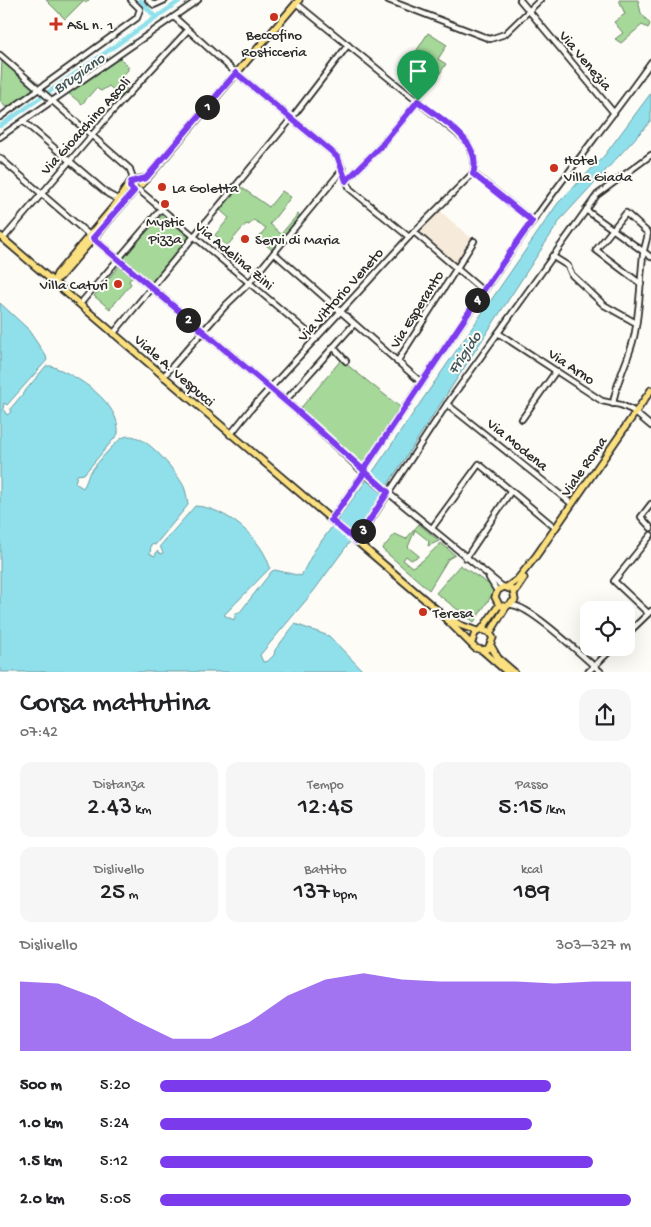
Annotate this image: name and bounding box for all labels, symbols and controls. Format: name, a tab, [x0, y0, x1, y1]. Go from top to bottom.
marker: Beccofino Rosticceria	[268, 11, 280, 23]
marker: ASL n. 1	[49, 17, 63, 31]
place label: ASL n. 1	[67, 17, 113, 35]
place label: Beccofino Rosticceria	[241, 27, 307, 62]
street label: Via Venezia	[554, 27, 615, 95]
water label: Brugiano	[51, 50, 110, 99]
pin	[397, 50, 439, 101]
icon: arrive	[404, 57, 432, 85]
street label: Via Gioacchino Ascoli	[37, 73, 135, 180]
pin: 1	[194, 94, 220, 120]
text: 1	[205, 99, 210, 116]
place label: Hotel Villa Giada	[563, 152, 633, 187]
marker: Hotel Villa Giada	[548, 162, 560, 174]
place label: La Goletta	[172, 180, 239, 198]
marker: La Goletta	[156, 181, 168, 193]
marker: Mystic Pizza	[159, 198, 171, 210]
place label: Mystic Pizza	[146, 214, 185, 249]
street label: Via Adelina Zini	[190, 218, 277, 295]
place label: Servi di Maria	[255, 232, 340, 250]
marker: Servi di Maria	[239, 233, 251, 245]
street label: Via Vittorio Veneto	[294, 245, 388, 347]
street label: Via Esperanto	[386, 268, 449, 353]
place label: Villa Caturi	[39, 277, 108, 295]
marker: Villa Caturi	[112, 278, 124, 290]
pin: 4	[464, 288, 490, 312]
text: 4	[474, 292, 481, 309]
pin: 2	[176, 308, 200, 332]
text: 2	[185, 312, 192, 329]
water label: Frigido	[445, 328, 487, 379]
street label: Viale A. Vespucci	[129, 331, 218, 411]
street label: Via Arno	[543, 345, 598, 390]
street label: Via Modena	[482, 415, 552, 476]
street label: Viale Roma	[557, 433, 612, 501]
pin: 3	[350, 518, 376, 544]
text: 3	[360, 523, 367, 540]
map controls	[580, 601, 635, 656]
button: locate	[580, 601, 635, 656]
place label: Teresa	[432, 605, 474, 623]
marker: Teresa	[417, 606, 429, 618]
text: Corsa mattutina	[20, 688, 210, 721]
button: share	[579, 689, 631, 741]
text: 07:42	[20, 724, 58, 743]
text: Distanza	[93, 777, 145, 794]
text: Tempo	[307, 777, 344, 794]
text: Passo	[515, 777, 548, 794]
text: 2.43	[87, 794, 132, 823]
text: 12:45	[298, 794, 353, 823]
text: 5:15	[498, 794, 543, 823]
text: km	[132, 802, 151, 819]
text: /km	[543, 802, 565, 819]
text: Dislivello	[94, 862, 144, 879]
text: Battito	[304, 862, 347, 879]
text: kcal	[521, 862, 543, 879]
text: 25	[100, 879, 125, 908]
text: 137	[294, 879, 330, 908]
text: 189	[514, 879, 550, 908]
text: m	[125, 887, 139, 904]
text: bpm	[330, 887, 357, 904]
text: Dislivello	[20, 937, 77, 956]
text: 303–327 m	[556, 937, 631, 956]
text: 500 m	[20, 1077, 62, 1096]
text: 5:20	[100, 1077, 130, 1096]
text: 1.0 km	[20, 1115, 63, 1134]
text: 5:24	[100, 1115, 129, 1134]
text: 1.5 km	[20, 1153, 62, 1172]
text: 5:12	[100, 1153, 128, 1172]
text: 2.0 km	[20, 1191, 64, 1210]
text: 5:05	[100, 1191, 131, 1210]

